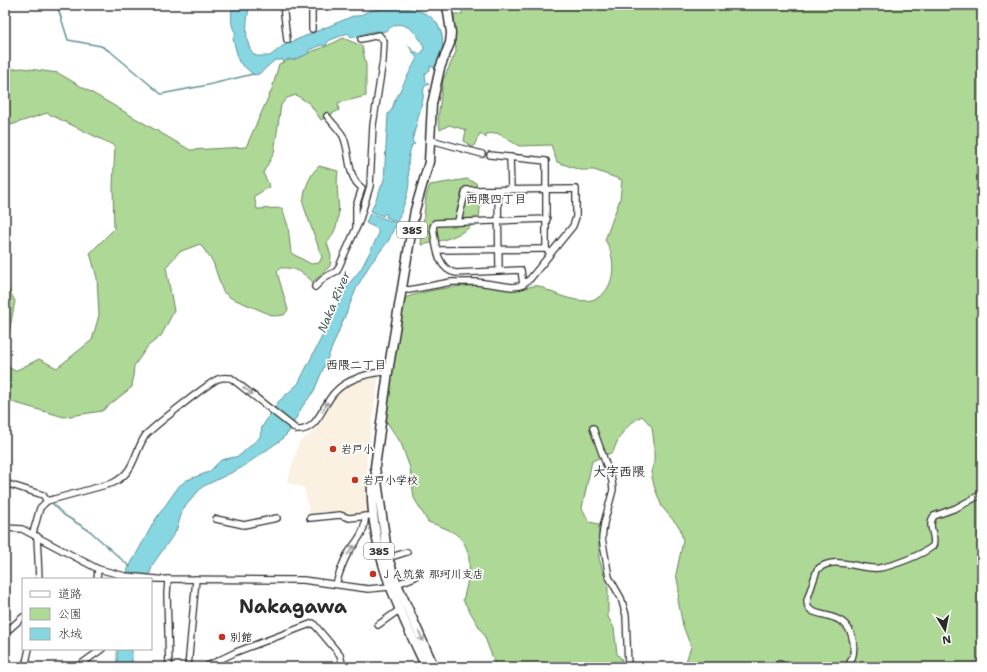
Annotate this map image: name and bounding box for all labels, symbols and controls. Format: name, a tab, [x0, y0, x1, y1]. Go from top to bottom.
district label: 西隈四丁目	[466, 191, 526, 207]
road number: 385	[397, 222, 427, 238]
water label: Naka River	[314, 269, 354, 335]
district label: 西隈二丁目	[326, 357, 386, 373]
one-way arrow	[242, 387, 253, 395]
one-way arrow	[321, 401, 329, 413]
place label: 岩戸小	[341, 442, 374, 457]
marker: 岩戸小	[328, 444, 338, 454]
district label: 大字西隈	[593, 463, 645, 480]
place label: 岩戸小学校	[363, 473, 418, 488]
marker: 岩戸小学校	[350, 475, 360, 485]
road number: 385	[364, 543, 394, 559]
one-way arrow	[347, 544, 355, 555]
place label: ＪＡ筑紫 那珂川支店	[381, 567, 484, 582]
marker: ＪＡ筑紫 那珂川支店	[368, 569, 378, 579]
legend	[22, 578, 152, 650]
text: 道路	[58, 586, 82, 602]
district label: Nakagawa	[239, 594, 347, 619]
text: 公園	[58, 606, 82, 622]
north arrow	[925, 610, 965, 650]
text: 水域	[58, 626, 82, 642]
one-way arrow	[418, 629, 425, 641]
place label: 別館	[230, 630, 252, 645]
text: N	[941, 631, 952, 648]
marker: 別館	[217, 632, 227, 642]

